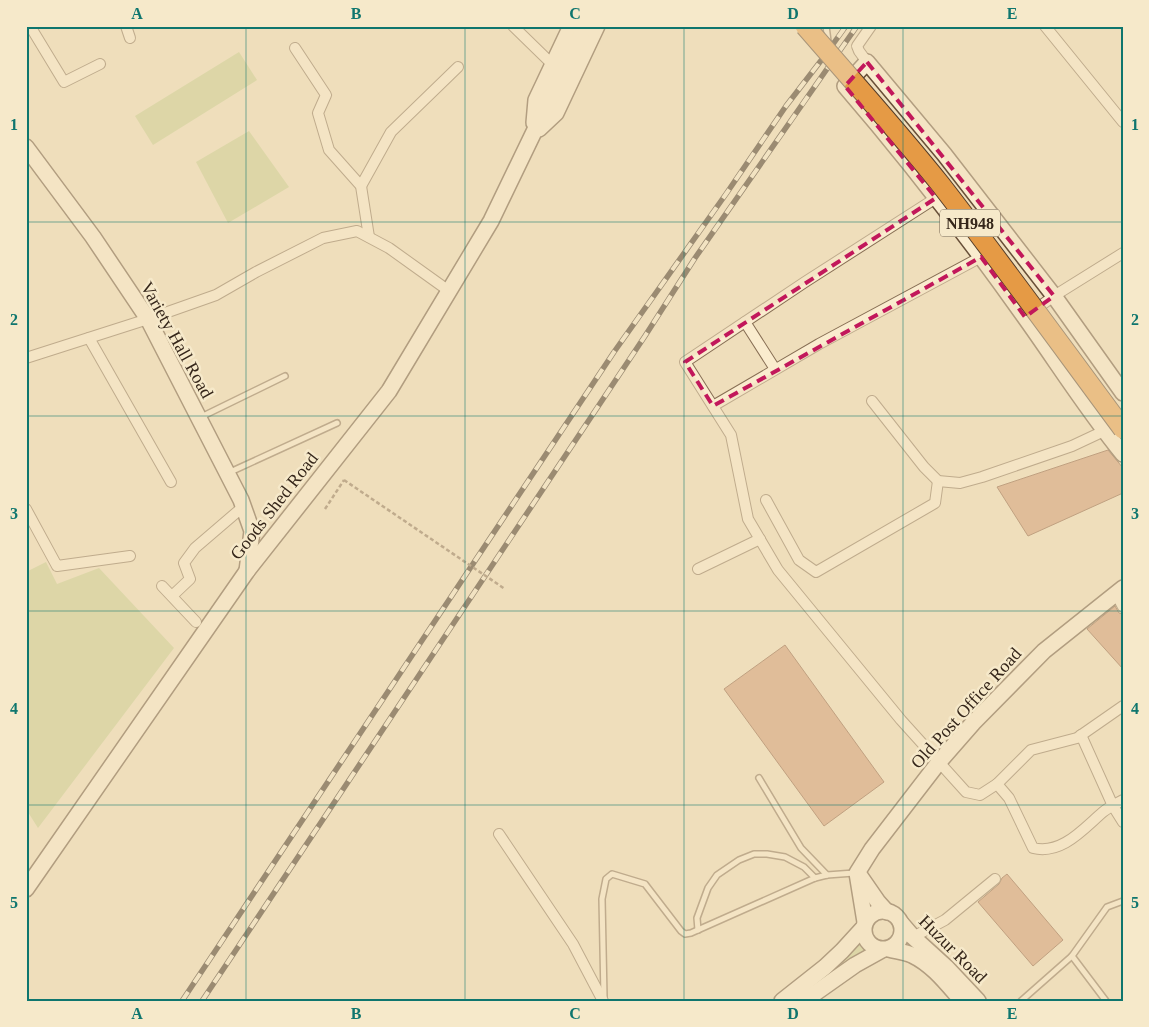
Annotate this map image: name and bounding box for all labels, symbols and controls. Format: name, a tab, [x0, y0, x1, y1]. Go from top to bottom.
text: A	[131, 5, 143, 22]
text: B	[351, 5, 362, 22]
text: C	[569, 5, 581, 22]
text: D	[787, 5, 799, 22]
text: E	[1007, 5, 1017, 22]
text: 1	[10, 116, 18, 133]
text: 1	[1131, 116, 1139, 133]
road number: NH948	[940, 210, 1000, 237]
street label: Variety Hall Road	[137, 278, 217, 402]
text: 2	[10, 311, 18, 328]
text: 2	[1131, 311, 1139, 328]
street label: Goods Shed Road	[226, 449, 322, 563]
text: 3	[10, 505, 18, 522]
text: 3	[1131, 505, 1139, 522]
street label: Old Post Office Road	[907, 644, 1025, 772]
text: 4	[10, 700, 18, 717]
text: 4	[1131, 700, 1139, 717]
text: 5	[10, 894, 18, 911]
text: 5	[1131, 894, 1139, 911]
street label: Huzur Road	[915, 911, 991, 987]
text: A	[131, 1005, 143, 1022]
text: B	[351, 1005, 362, 1022]
text: C	[569, 1005, 581, 1022]
text: D	[787, 1005, 799, 1022]
text: E	[1007, 1005, 1017, 1022]

